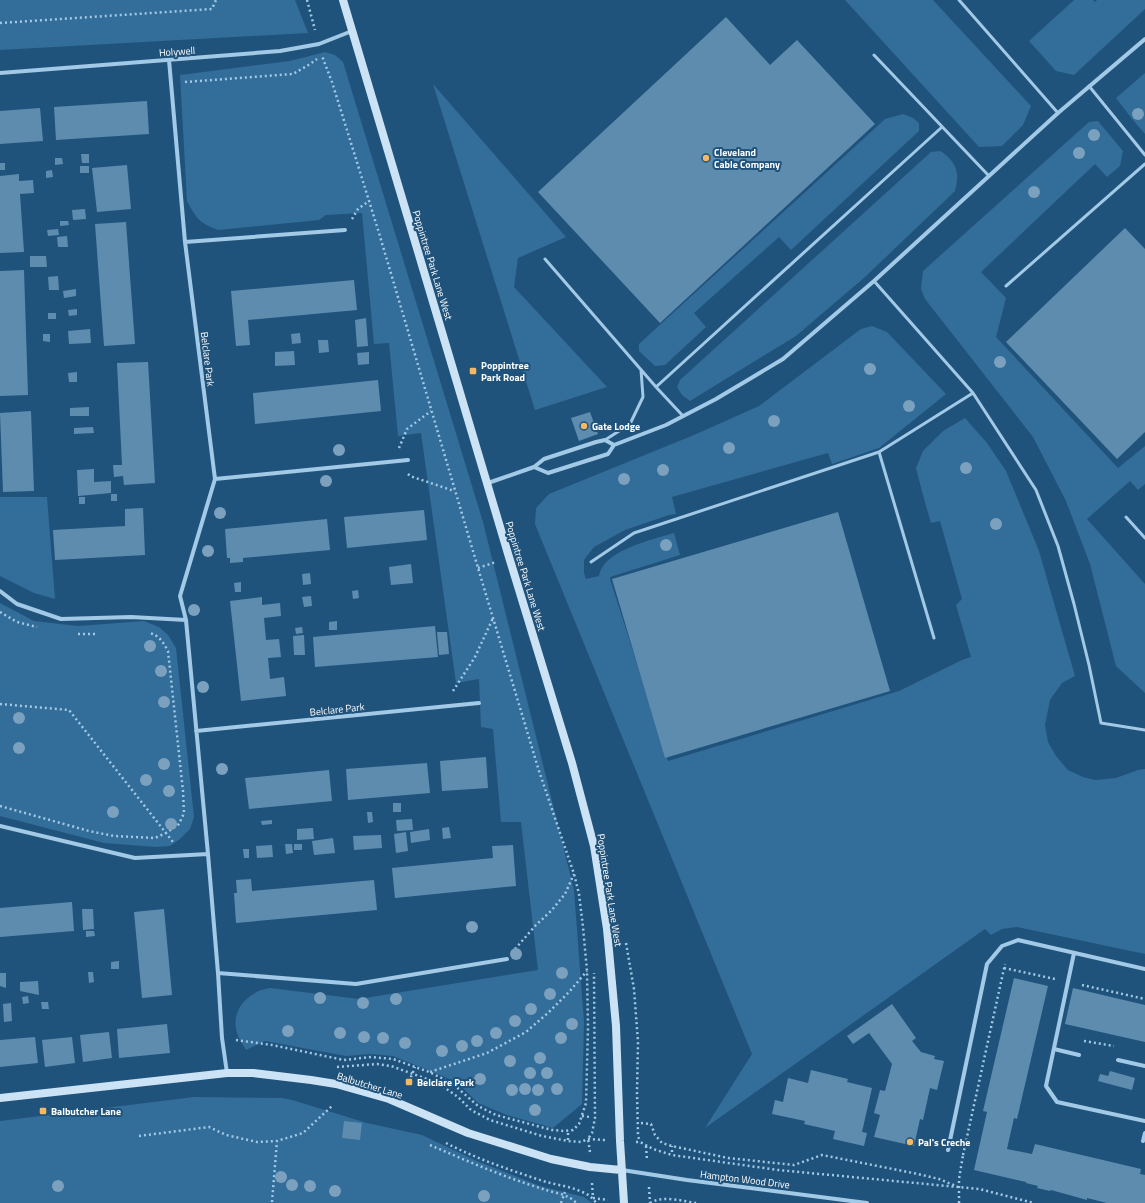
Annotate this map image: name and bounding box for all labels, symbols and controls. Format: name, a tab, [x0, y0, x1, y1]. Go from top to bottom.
street label: Holywell	[158, 43, 196, 60]
place label: Cleveland Cable Company	[714, 145, 780, 172]
marker: Cleveland Cable Company	[701, 153, 711, 163]
street label: Poppintree Park Lane West	[409, 208, 457, 322]
street label: Belclare Park	[197, 331, 218, 387]
place label: Poppintree Park Road	[481, 358, 529, 385]
marker: Poppintree Park Road	[468, 366, 478, 376]
place label: Gate Lodge	[592, 419, 640, 434]
marker: Gate Lodge	[579, 421, 589, 431]
street label: Poppintree Park Lane West	[502, 519, 550, 633]
street label: Belclare Park	[309, 699, 365, 720]
street label: Poppintree Park Lane West	[593, 833, 626, 948]
street label: Balbutcher Lane	[335, 1068, 405, 1103]
place label: Belclare Park	[417, 1075, 475, 1090]
marker: Belclare Park	[404, 1077, 414, 1087]
place label: Balbutcher Lane	[51, 1104, 121, 1119]
marker: Balbutcher Lane	[38, 1106, 48, 1116]
place label: Pal's Creche	[918, 1135, 970, 1150]
marker: Pal's Creche	[905, 1137, 915, 1147]
street label: Hampton Wood Drive	[699, 1167, 791, 1192]

